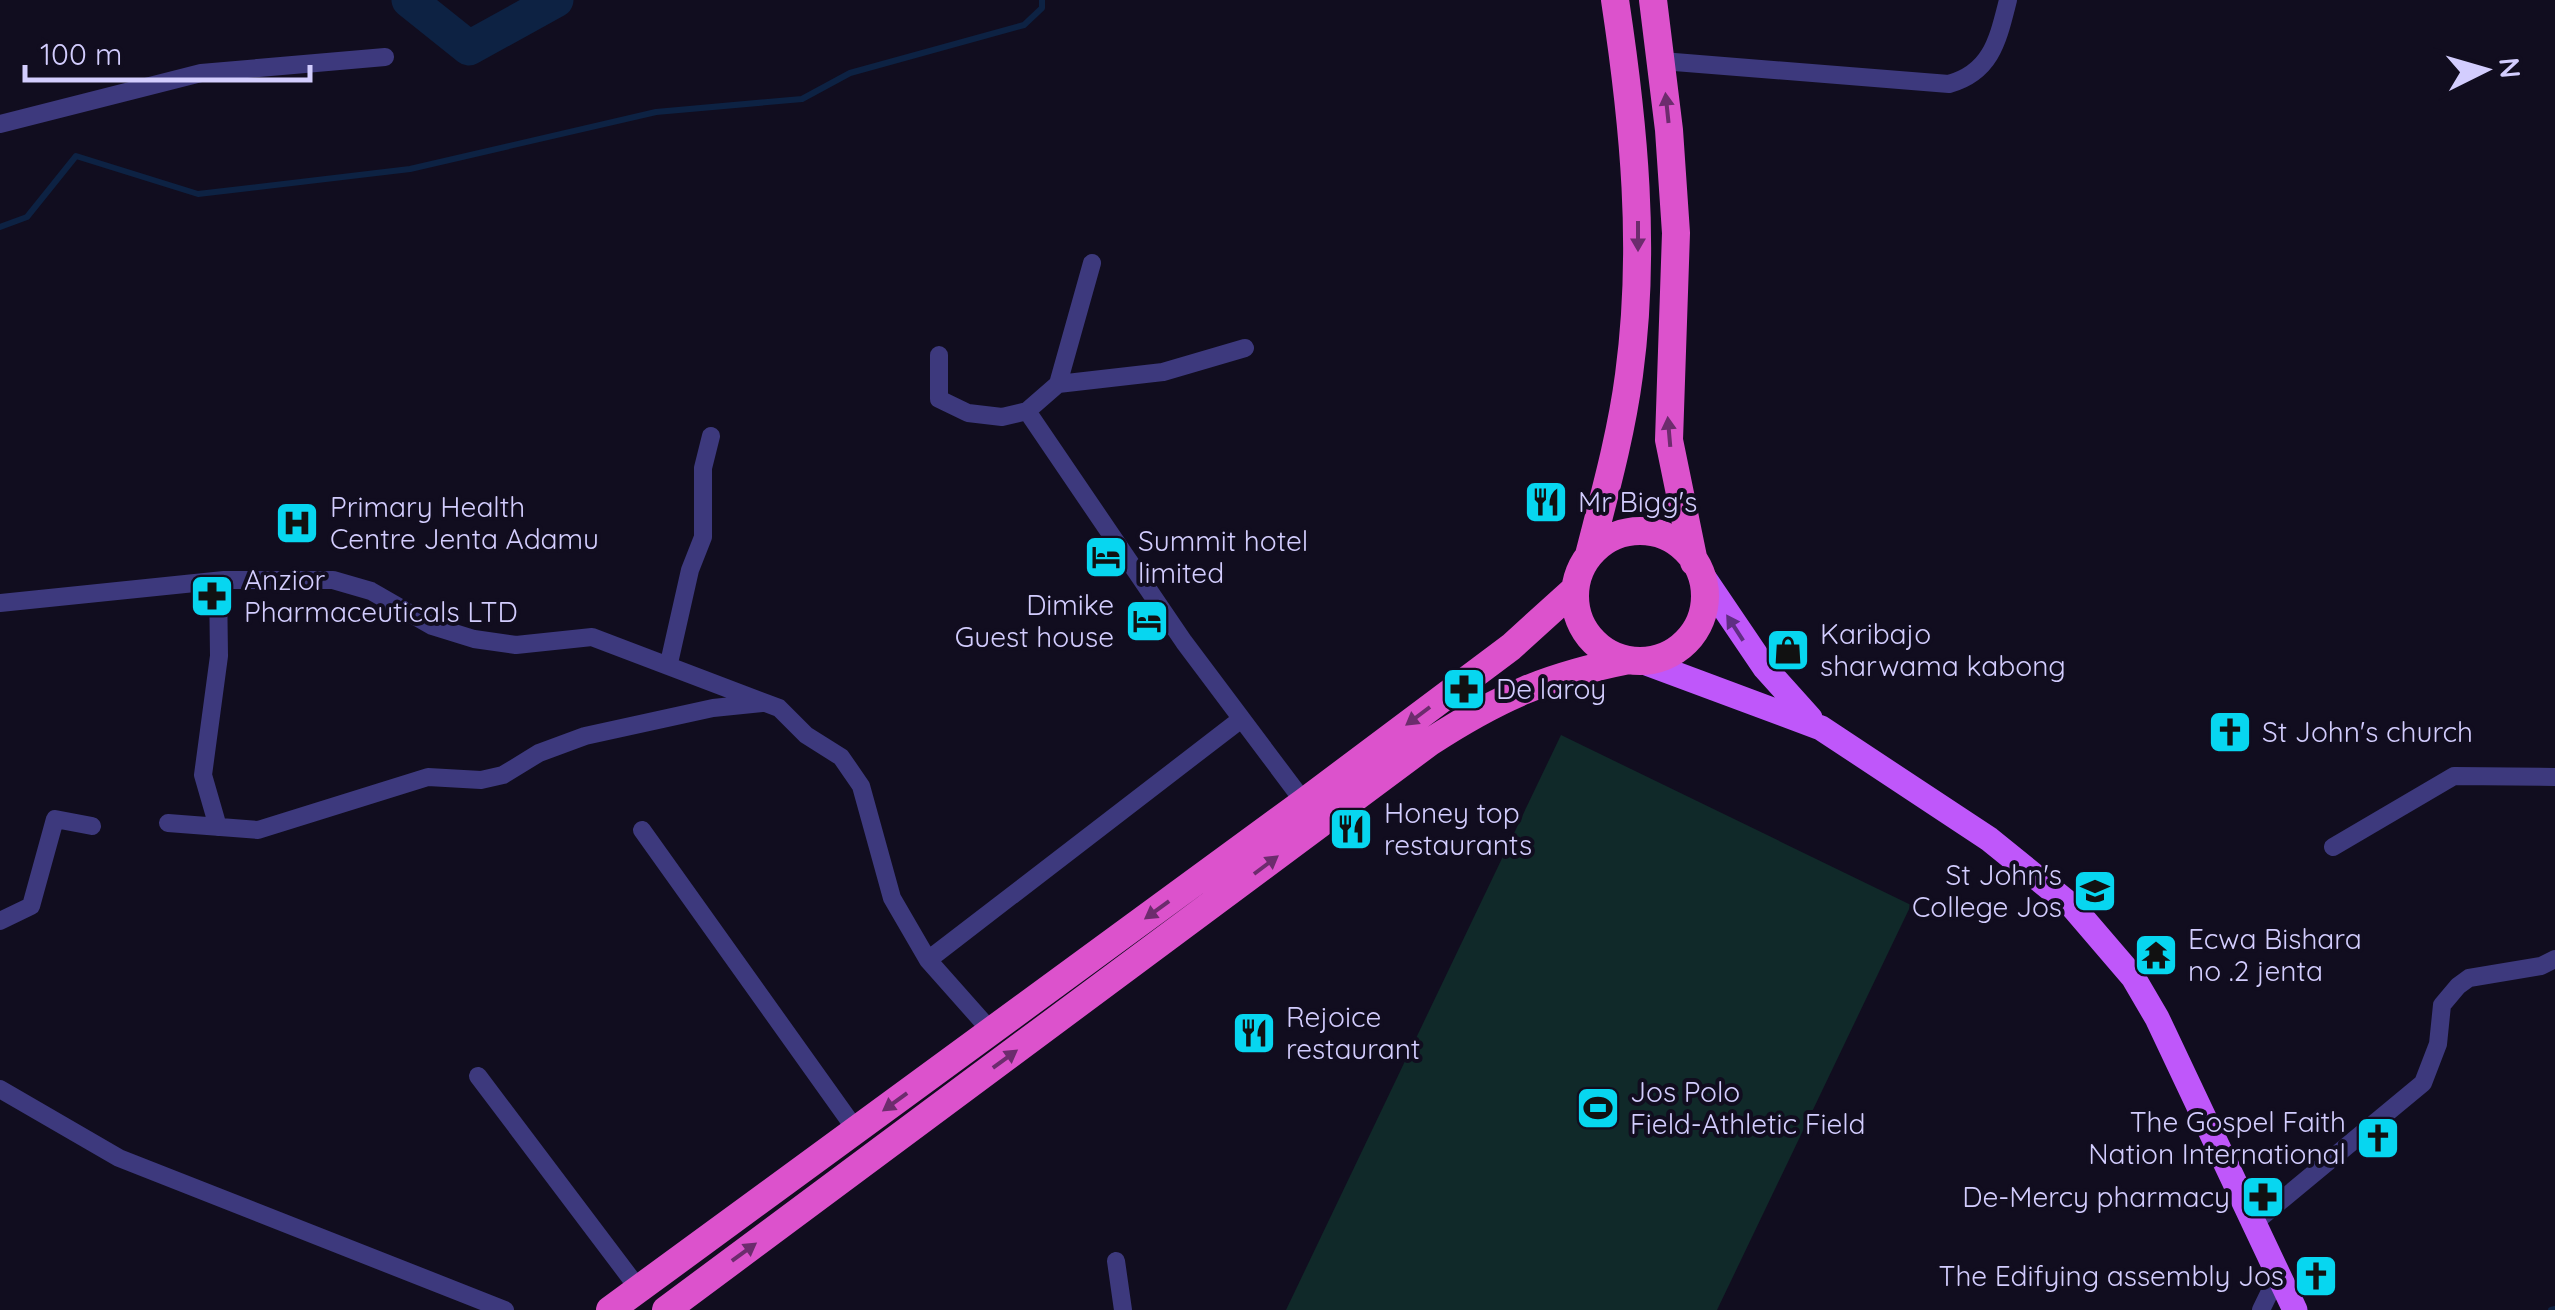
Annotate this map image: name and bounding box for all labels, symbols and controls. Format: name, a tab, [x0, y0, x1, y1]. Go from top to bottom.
scale bar	[25, 20, 310, 82]
north arrow	[2435, 20, 2535, 120]
text: 100 m	[40, 35, 122, 73]
text: N	[2492, 56, 2529, 80]
one-way arrow	[1659, 92, 1675, 124]
one-way arrow	[1630, 221, 1646, 253]
one-way arrow	[1661, 416, 1677, 448]
restaurant icon: Mr Bigg's	[1523, 479, 1569, 525]
place label: Mr Bigg's	[1578, 484, 1697, 519]
place label: Primary Health Centre Jenta Adamu	[330, 489, 599, 556]
hospital icon: Primary Health Centre Jenta Adamu	[274, 500, 320, 546]
place label: Summit hotel limited	[1138, 523, 1308, 590]
hotel icon: Summit hotel limited	[1083, 534, 1129, 580]
place label: Anzior Pharmaceuticals LTD	[244, 562, 518, 629]
pharmacy icon: Anzior Pharmaceuticals LTD	[189, 573, 235, 619]
place label: Dimike Guest house	[955, 587, 1114, 654]
hotel icon: Dimike Guest house	[1124, 598, 1170, 644]
one-way arrow	[1727, 614, 1745, 641]
place label: Karibajo sharwama kabong	[1820, 616, 2066, 683]
shop icon: Karibajo sharwama kabong	[1765, 627, 1811, 673]
pharmacy icon: De laroy	[1441, 666, 1487, 712]
place label: De laroy	[1496, 671, 1606, 706]
one-way arrow	[1405, 706, 1431, 726]
church icon: St John's church	[2207, 709, 2253, 755]
place label: St John's church	[2262, 714, 2473, 749]
place label: Honey top restaurants	[1384, 795, 1532, 862]
restaurant icon: Honey top restaurants	[1328, 806, 1374, 852]
one-way arrow	[1253, 855, 1279, 875]
place label: St John's College Jos	[1912, 857, 2062, 924]
school or university icon: St John's College Jos	[2072, 868, 2118, 914]
one-way arrow	[1144, 899, 1170, 919]
place label: Ecwa Bishara no .2 jenta	[2188, 921, 2362, 988]
temple icon: Ecwa Bishara no .2 jenta	[2133, 932, 2179, 978]
place label: Rejoice restaurant	[1286, 999, 1420, 1066]
restaurant icon: Rejoice restaurant	[1231, 1010, 1277, 1056]
one-way arrow	[992, 1050, 1018, 1069]
place label: Jos Polo Field-Athletic Field	[1630, 1074, 1865, 1141]
sports icon: Jos Polo Field-Athletic Field	[1575, 1085, 1621, 1131]
one-way arrow	[882, 1092, 908, 1111]
place label: The Gospel Faith Nation International	[2088, 1104, 2346, 1171]
church icon: The Gospel Faith Nation International	[2355, 1115, 2401, 1161]
pharmacy icon: De-Mercy pharmacy	[2240, 1174, 2286, 1220]
place label: De-Mercy pharmacy	[1962, 1179, 2230, 1214]
one-way arrow	[731, 1243, 757, 1262]
church icon: The Edifying assembly Jos	[2293, 1253, 2339, 1299]
place label: The Edifying assembly Jos	[1939, 1258, 2284, 1293]

